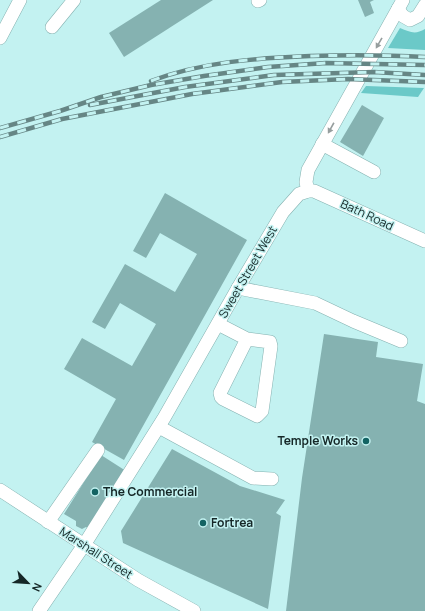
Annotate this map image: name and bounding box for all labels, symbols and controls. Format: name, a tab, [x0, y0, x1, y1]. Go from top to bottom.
one-way arrow	[375, 37, 382, 49]
one-way arrow	[327, 123, 334, 134]
street label: Bath Road	[338, 195, 397, 234]
street label: Sweet Street West	[214, 222, 281, 321]
place label: Temple Works	[277, 432, 358, 449]
marker: Temple Works	[361, 436, 371, 446]
place label: The Commercial	[103, 483, 197, 500]
marker: The Commercial	[90, 487, 100, 497]
place label: Fortrea	[211, 514, 253, 531]
marker: Fortrea	[198, 518, 208, 528]
street label: Marshall Street	[56, 523, 136, 583]
north arrow	[8, 563, 48, 603]
text: N	[29, 581, 46, 594]

